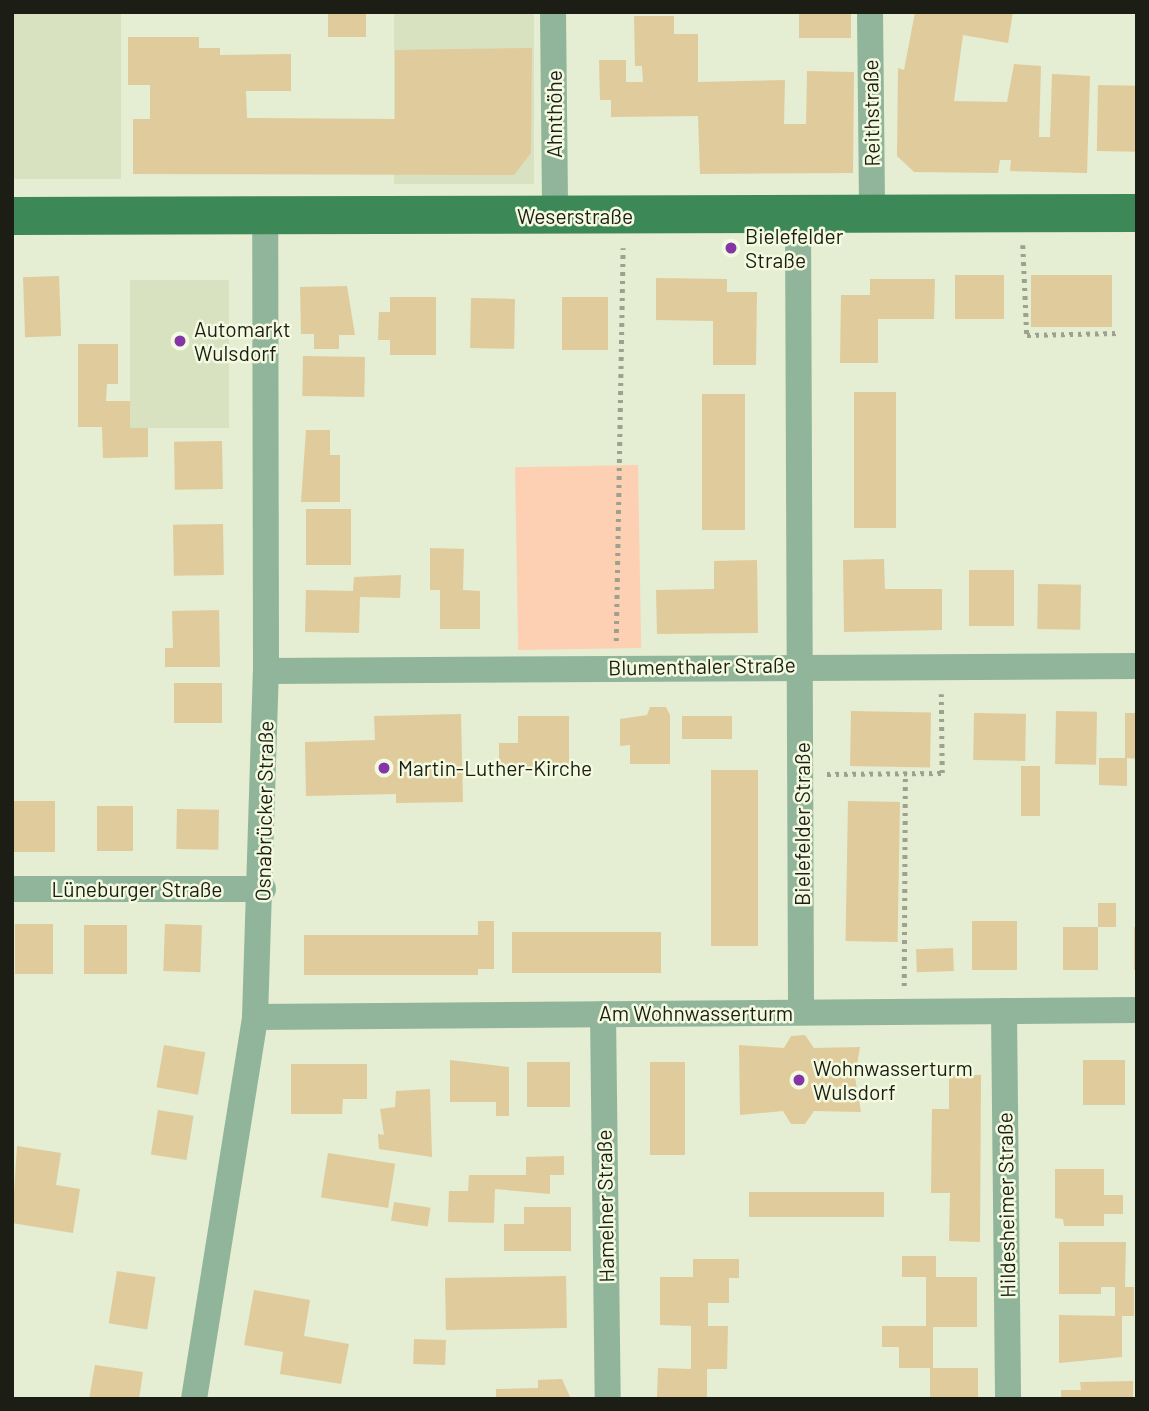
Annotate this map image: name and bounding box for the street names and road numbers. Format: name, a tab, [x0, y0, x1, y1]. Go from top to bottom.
street label: Reithstraße	[857, 59, 885, 167]
street label: Ahnthöhe	[541, 70, 567, 158]
street label: Weserstraße	[517, 203, 633, 229]
street label: Blumenthaler Straße	[608, 652, 796, 680]
street label: Osnabrücker Straße	[250, 720, 278, 902]
street label: Bielefelder Straße	[789, 742, 815, 906]
street label: Lüneburger Straße	[51, 876, 223, 902]
street label: Am Wohnwasserturm	[599, 1000, 793, 1026]
street label: Hildesheimer Straße	[992, 1112, 1020, 1298]
street label: Hamelner Straße	[591, 1129, 619, 1283]

